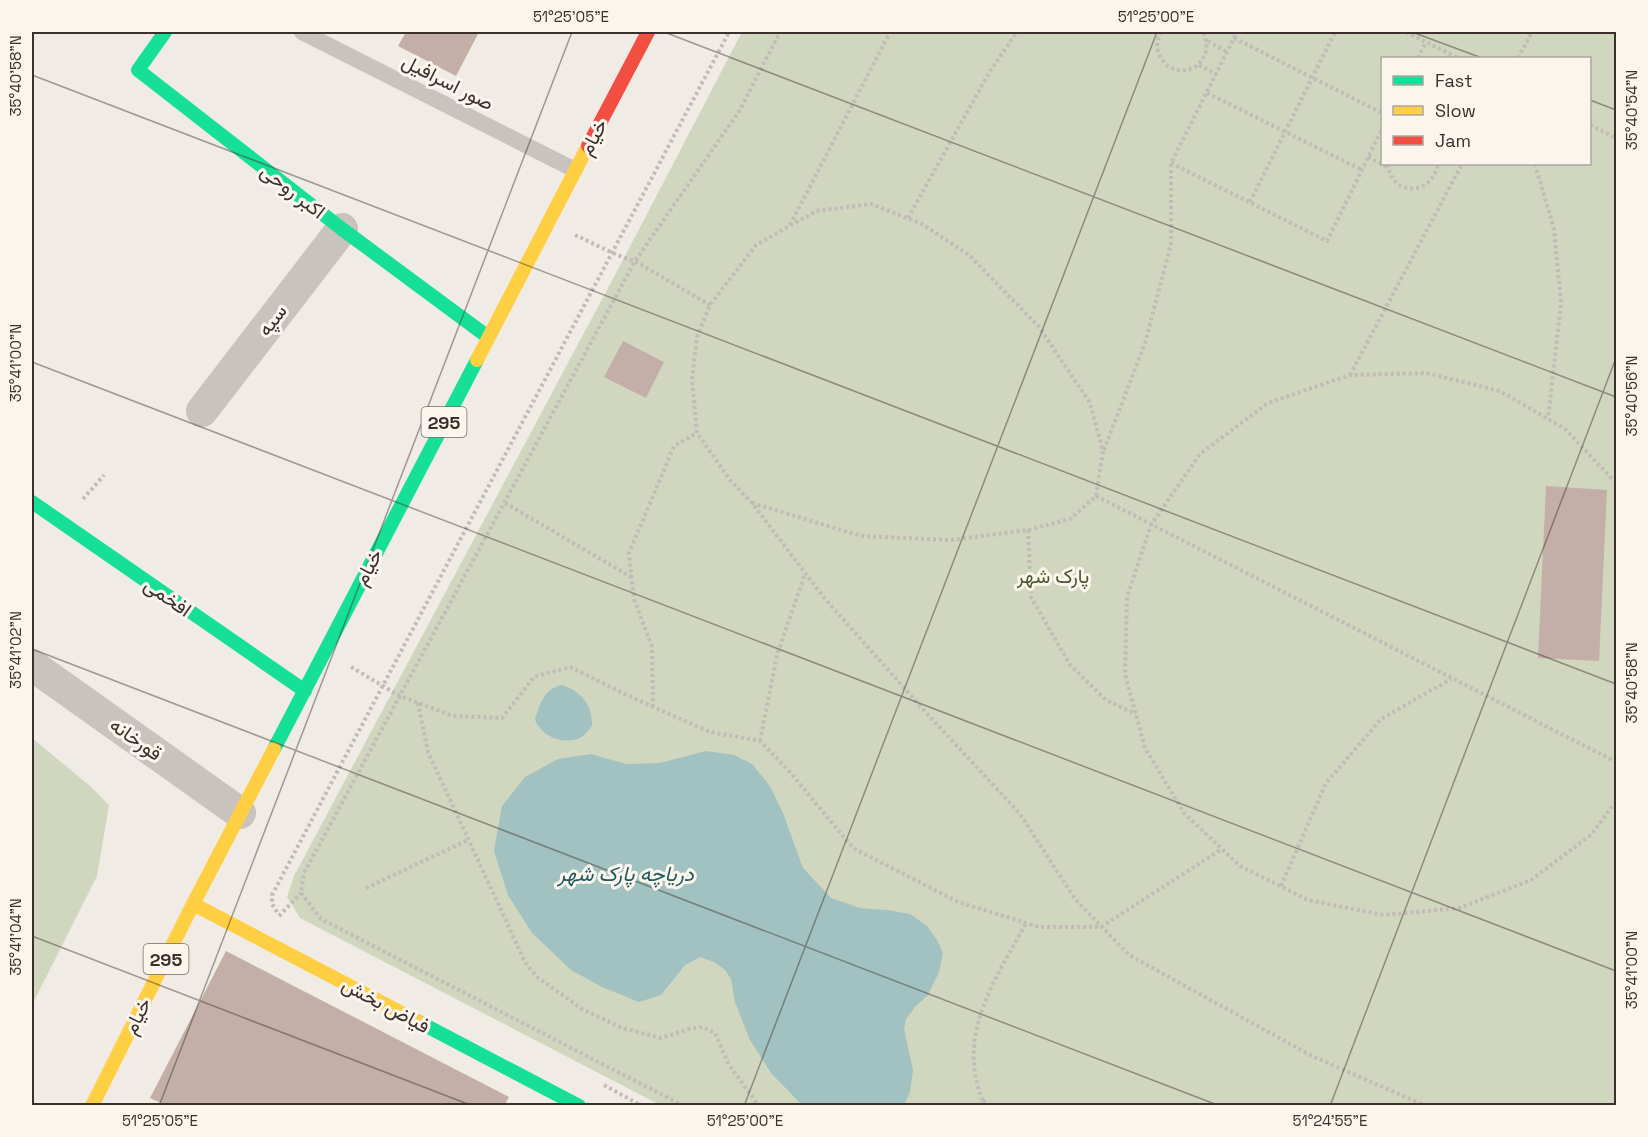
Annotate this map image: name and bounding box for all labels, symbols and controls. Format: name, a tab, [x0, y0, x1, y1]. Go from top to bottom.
text: 51°25'05"E	[533, 7, 609, 26]
text: 51°25'00"E	[1118, 7, 1194, 26]
text: 35°40'58"N	[6, 35, 25, 117]
street label: صور اسرافیل	[398, 48, 498, 116]
legend	[1381, 57, 1591, 165]
text: Fast	[1435, 69, 1472, 92]
text: 35°40'54"N	[1622, 70, 1641, 150]
text: Slow	[1435, 99, 1476, 122]
street label: خیام	[573, 114, 613, 160]
text: Jam	[1435, 129, 1471, 152]
street label: اکبر روحی	[255, 158, 331, 224]
street label: سپه	[252, 299, 293, 342]
text: 35°41'00"N	[6, 324, 25, 402]
text: 35°40'56"N	[1622, 355, 1641, 437]
road number: 295	[422, 407, 466, 437]
street label: خیام	[348, 544, 388, 590]
park label: پارک شهر	[1016, 563, 1089, 590]
street label: افخمی	[139, 571, 197, 623]
text: 35°41'02"N	[6, 611, 25, 689]
text: 35°40'58"N	[1622, 642, 1641, 724]
street label: قورخانه	[105, 712, 167, 766]
water label: دریاچه پارک شهر	[556, 860, 695, 888]
text: 35°41'04"N	[6, 898, 25, 976]
text: 35°41'00"N	[1622, 931, 1641, 1009]
road number: 295	[144, 944, 188, 974]
street label: فیاض بخش	[338, 971, 434, 1039]
street label: خیام	[117, 993, 157, 1039]
text: 51°25'05"E	[122, 1111, 198, 1130]
text: 51°25'00"E	[707, 1111, 783, 1130]
text: 51°24'55"E	[1293, 1111, 1367, 1130]

